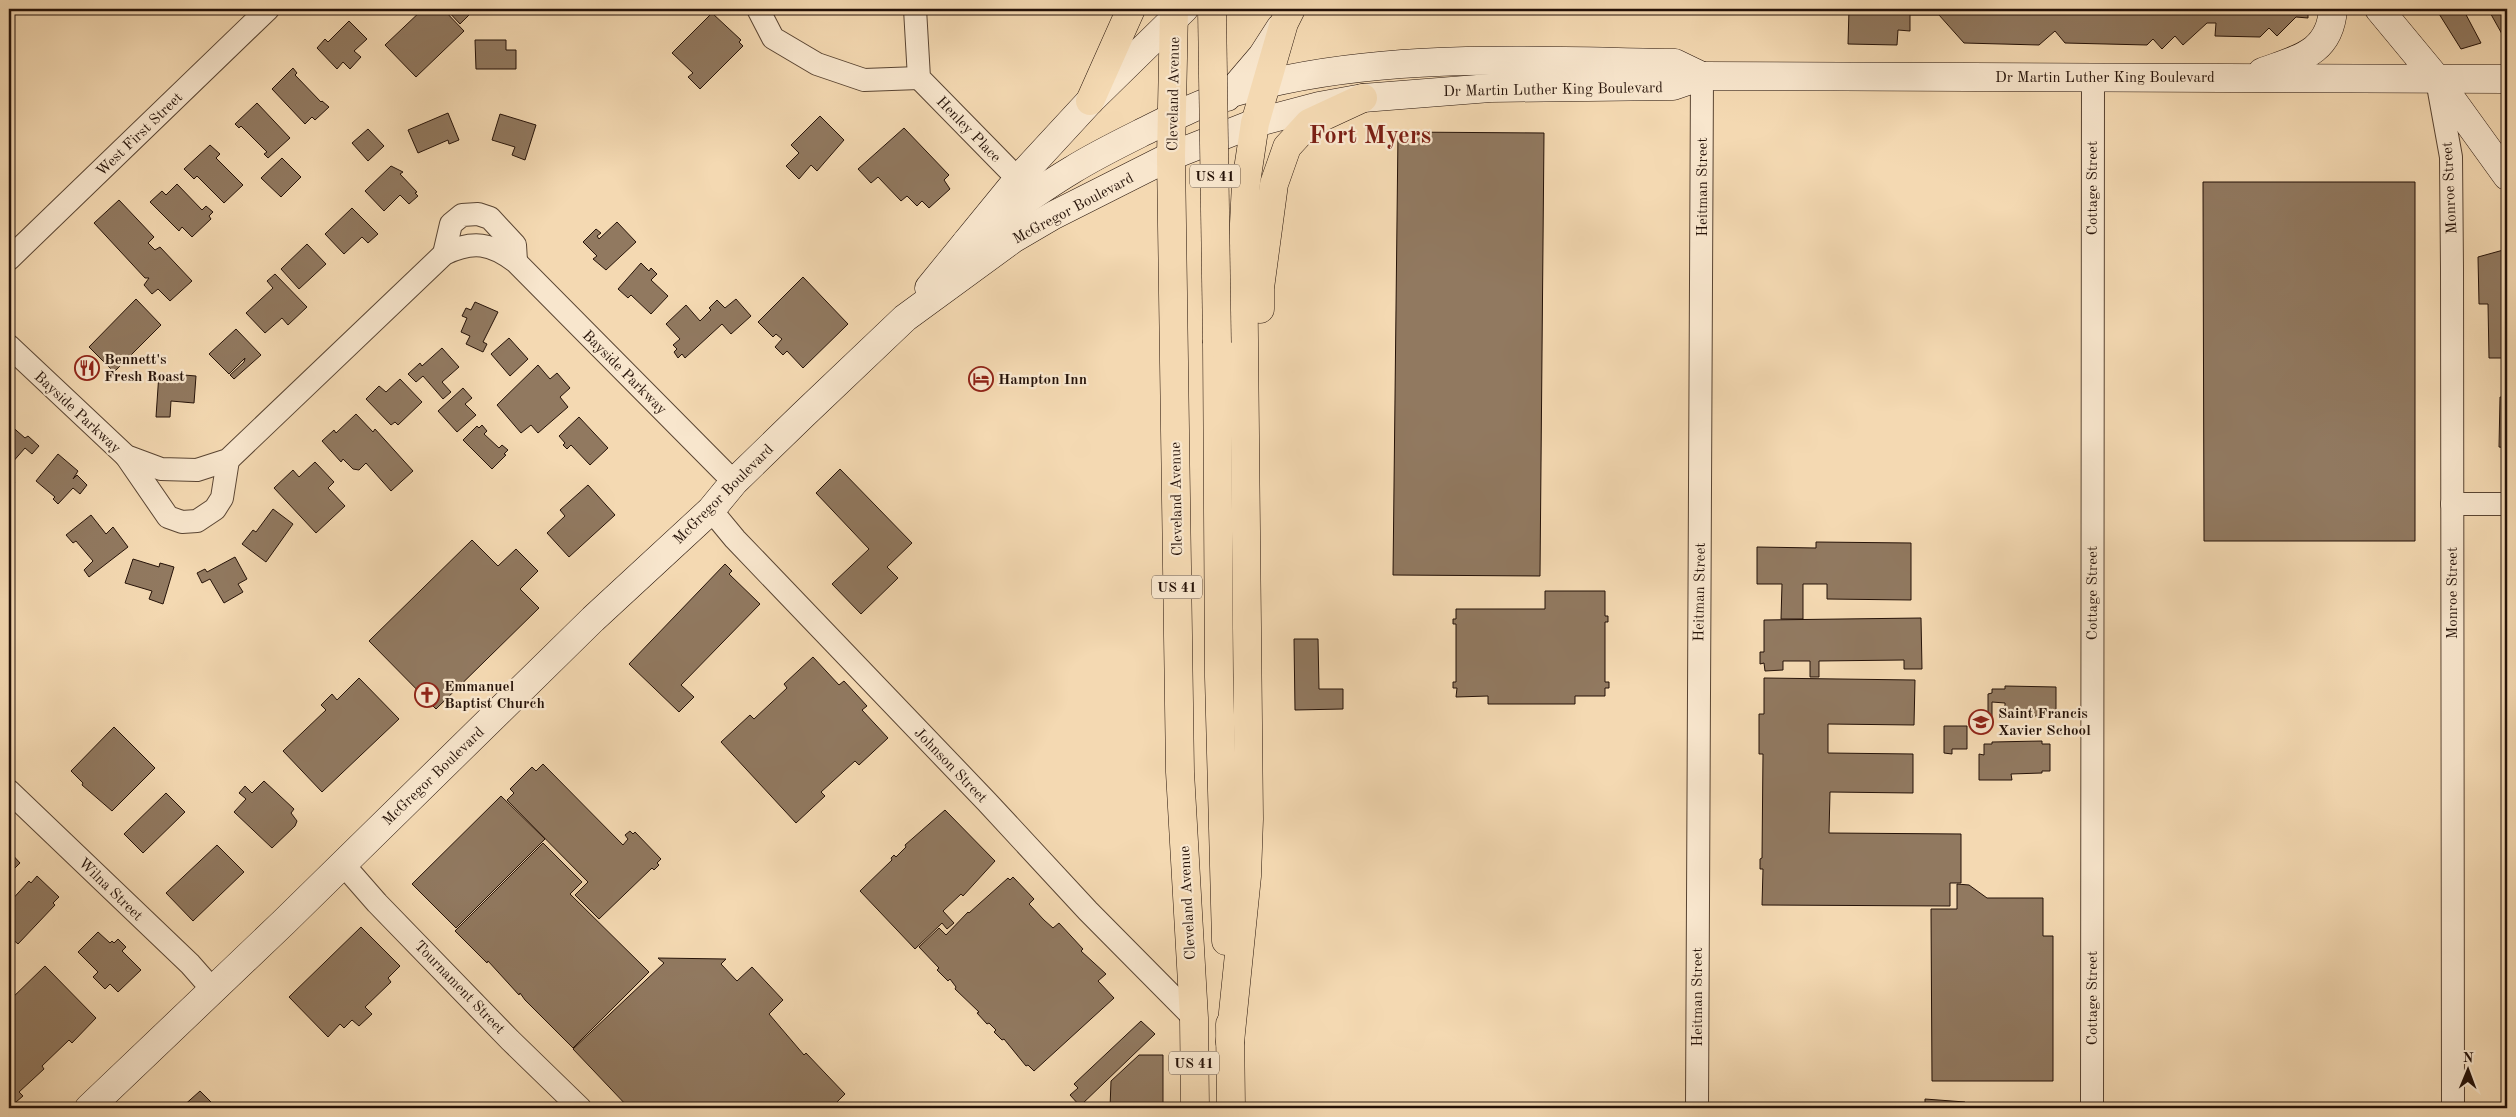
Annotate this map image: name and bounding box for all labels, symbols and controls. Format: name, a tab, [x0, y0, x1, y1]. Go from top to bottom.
street label: Cleveland Avenue	[1166, 37, 1183, 151]
street label: Dr Martin Luther King Boulevard	[1995, 71, 2215, 86]
street label: Dr Martin Luther King Boulevard	[1443, 81, 1663, 100]
street label: West First Street	[94, 90, 186, 180]
street label: Henley Place	[933, 94, 1003, 166]
district label: Fort Myers	[1309, 124, 1431, 149]
street label: Heitman Street	[1696, 137, 1711, 237]
street label: Cottage Street	[2086, 141, 2101, 235]
street label: Monroe Street	[2441, 141, 2460, 235]
road number: US 41	[1190, 165, 1240, 188]
street label: McGregor Boulevard	[1011, 171, 1137, 248]
street label: Bayside Parkway	[579, 328, 669, 418]
place label: Bennett's Fresh Roast	[104, 353, 185, 385]
restaurant icon: Bennett's Fresh Roast	[74, 355, 100, 381]
hotel icon: Hampton Inn	[968, 366, 994, 392]
street label: Bayside Parkway	[31, 369, 123, 457]
place label: Hampton Inn	[998, 373, 1087, 388]
street label: McGregor Boulevard	[671, 442, 777, 548]
street label: Cleveland Avenue	[1169, 442, 1186, 556]
street label: Heitman Street	[1692, 542, 1709, 642]
street label: Cottage Street	[2086, 546, 2101, 640]
street label: Monroe Street	[2446, 547, 2461, 639]
road number: US 41	[1152, 576, 1202, 598]
place label: Emmanuel Baptist Church	[444, 680, 545, 712]
church icon: Emmanuel Baptist Church	[414, 682, 440, 708]
place label: Saint Francis Xavier School	[1998, 707, 2091, 739]
school or university icon: Saint Francis Xavier School	[1968, 709, 1994, 735]
street label: McGregor Boulevard	[380, 725, 488, 829]
street label: Johnson Street	[911, 726, 989, 806]
street label: Cleveland Avenue	[1178, 845, 1199, 960]
street label: Wilna Street	[75, 856, 145, 924]
street label: Tournament Street	[411, 939, 507, 1037]
street label: Heitman Street	[1691, 947, 1706, 1047]
street label: Cottage Street	[2086, 951, 2101, 1045]
north arrow	[2444, 1044, 2494, 1094]
text: N	[2463, 1051, 2474, 1065]
road number: US 41	[1169, 1052, 1219, 1074]

